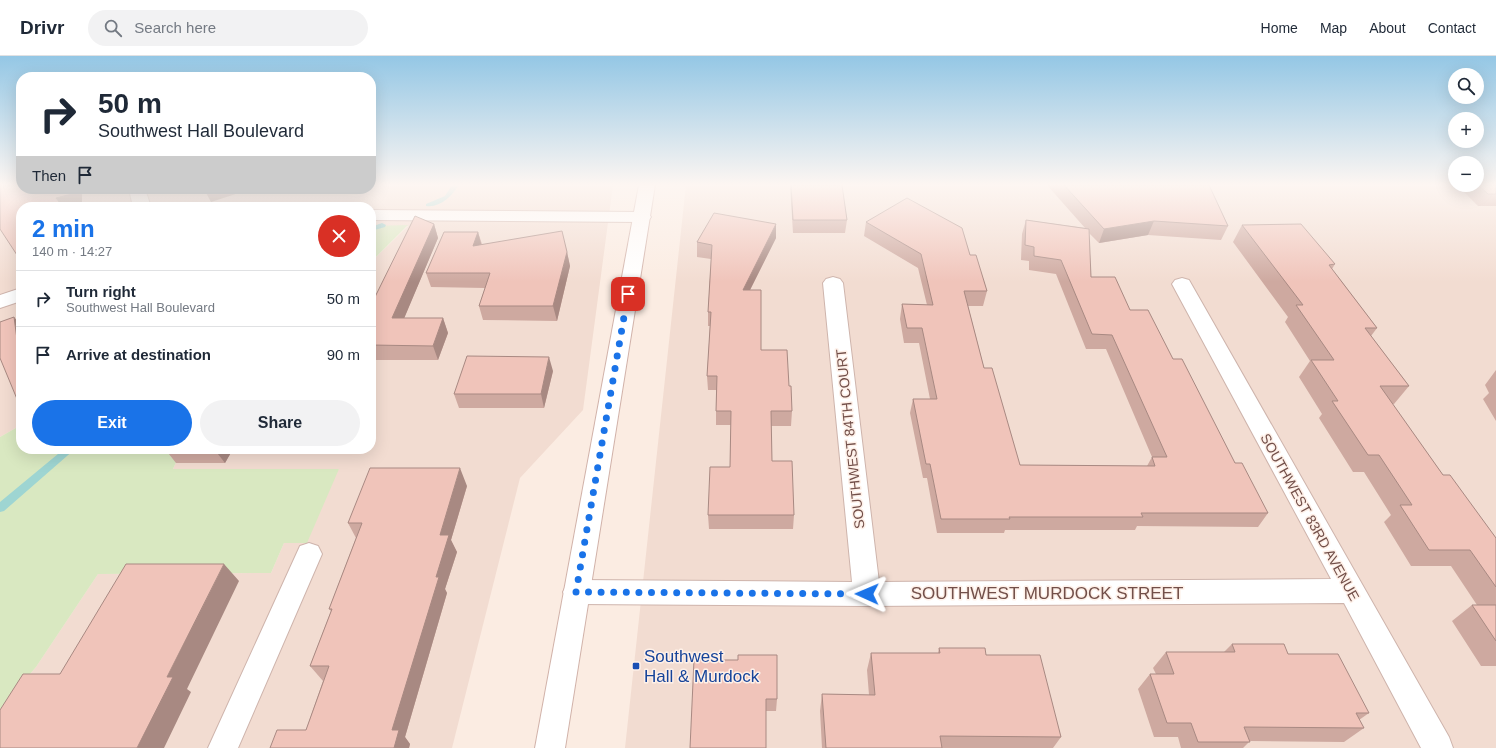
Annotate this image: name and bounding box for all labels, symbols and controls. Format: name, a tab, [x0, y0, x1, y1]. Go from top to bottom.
search box	[88, 10, 368, 46]
text: Drivr	[20, 17, 64, 38]
icon: search	[102, 17, 124, 39]
text: Search here	[134, 19, 216, 36]
text: Home	[1261, 20, 1298, 36]
text: Map	[1320, 20, 1347, 36]
text: About	[1369, 20, 1406, 36]
text: Contact	[1428, 20, 1476, 36]
map controls	[1448, 68, 1484, 192]
button: search	[1448, 68, 1484, 104]
icon: right	[32, 88, 84, 140]
text: 50 m	[98, 88, 162, 119]
button: +	[1448, 112, 1484, 148]
text: Southwest Hall Boulevard	[98, 121, 304, 141]
button: −	[1448, 156, 1484, 192]
icon: arrive	[74, 164, 96, 186]
text: Then	[32, 167, 66, 184]
text: 2 min	[32, 215, 95, 242]
button: close	[318, 215, 360, 257]
text: 140 m · 14:27	[32, 244, 112, 259]
pin	[611, 277, 645, 311]
text: Turn right	[66, 283, 136, 300]
icon: arrive	[617, 283, 639, 305]
icon: right	[32, 288, 54, 310]
text: 50 m	[327, 290, 360, 307]
text: Southwest Hall Boulevard	[66, 300, 215, 315]
icon: arrive	[32, 344, 54, 366]
text: Arrive at destination	[66, 346, 211, 363]
text: 90 m	[327, 346, 360, 363]
street label: SOUTHWEST 84TH COURT	[833, 348, 867, 530]
button: Exit	[32, 400, 192, 446]
button: Share	[200, 400, 360, 446]
street label: SOUTHWEST 83RD AVENUE	[1257, 431, 1363, 603]
position arrow	[846, 573, 888, 615]
street label: SOUTHWEST MURDOCK STREET	[911, 584, 1183, 603]
place label: Southwest Hall & Murdock	[644, 647, 760, 686]
marker: Southwest Hall & Murdock	[631, 661, 641, 671]

